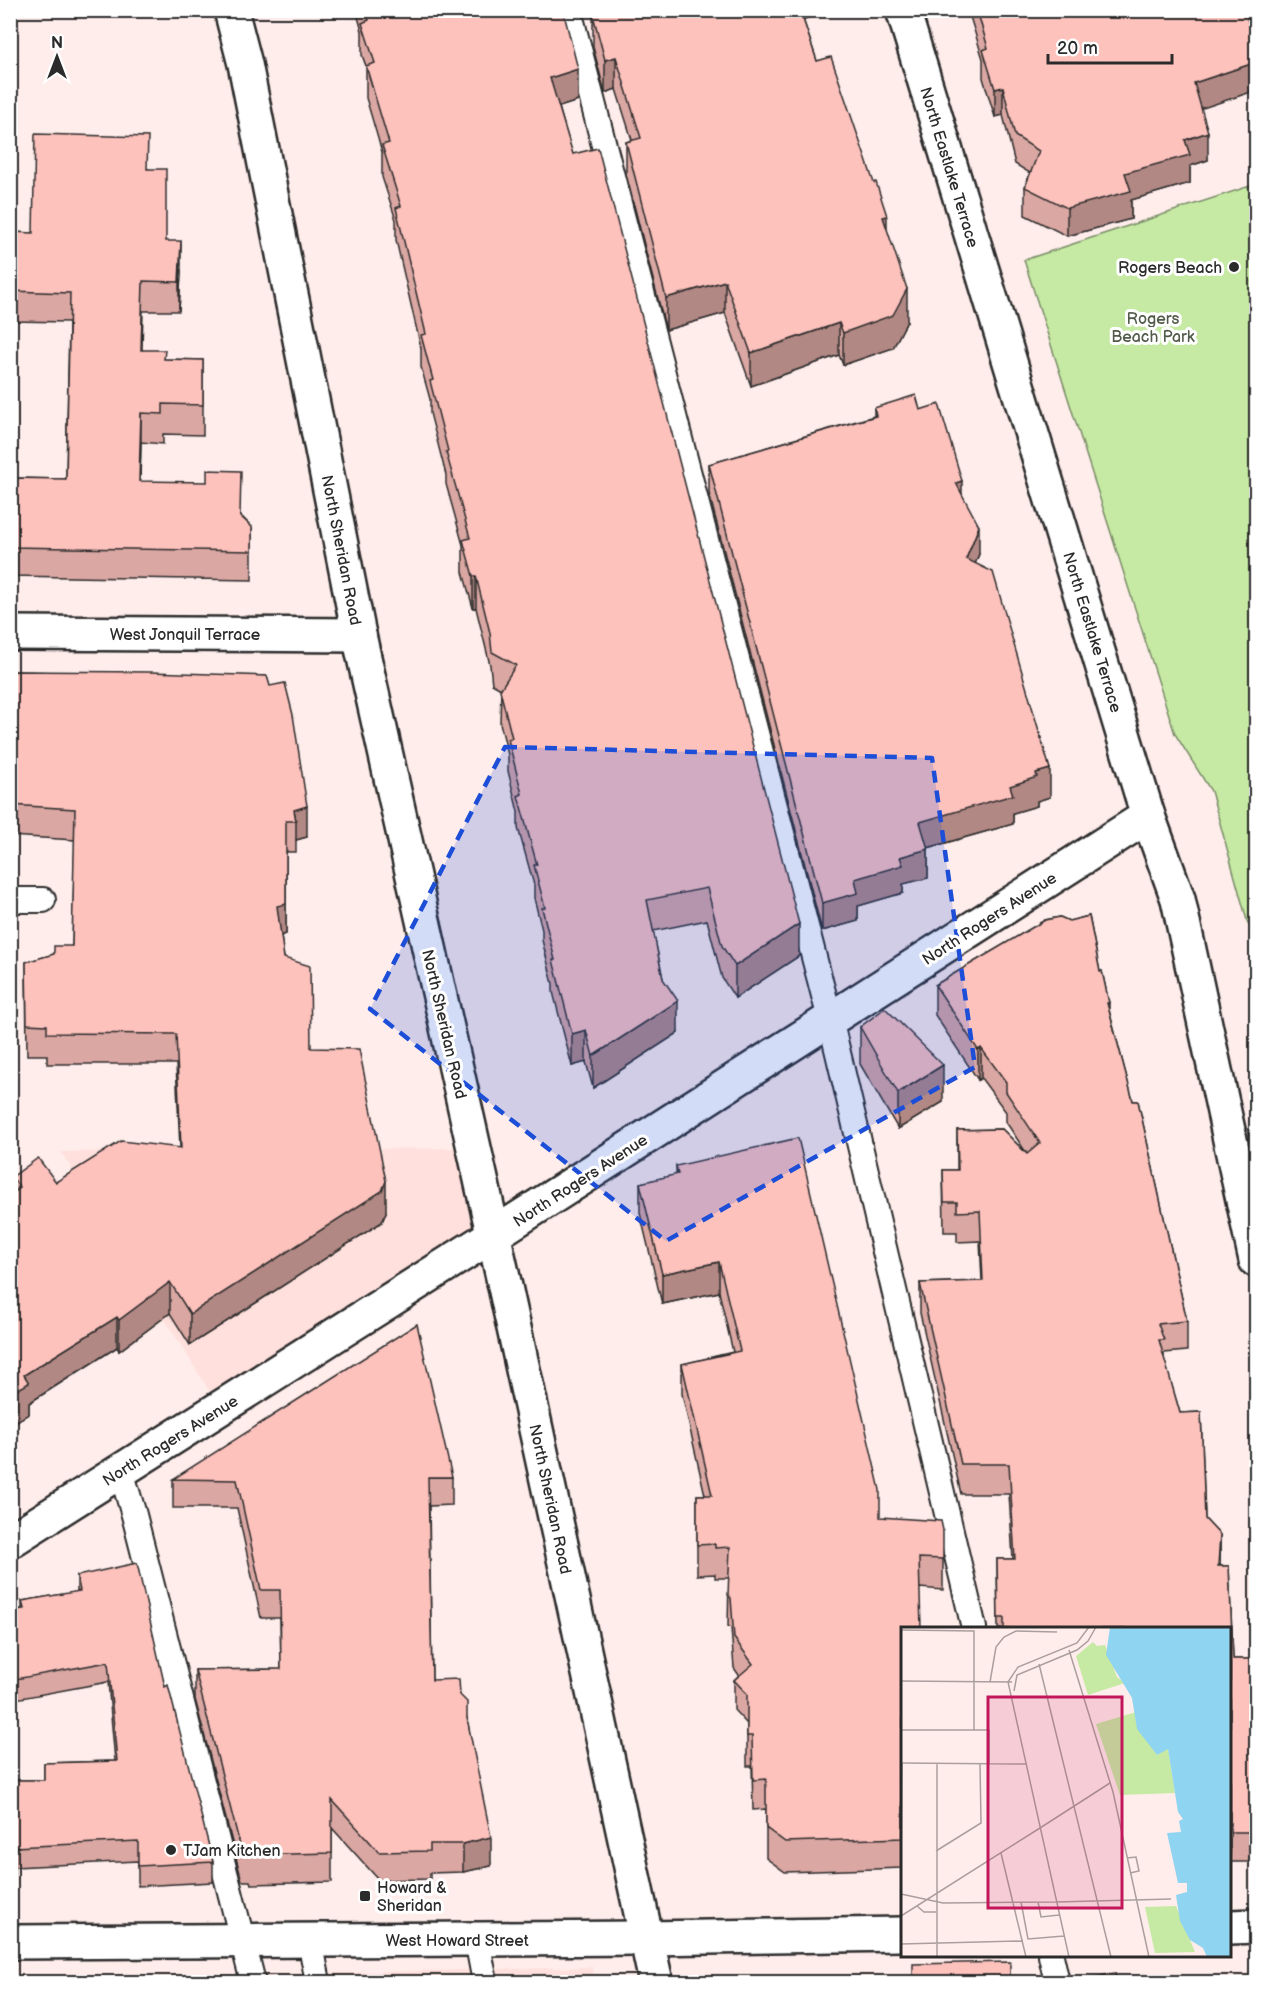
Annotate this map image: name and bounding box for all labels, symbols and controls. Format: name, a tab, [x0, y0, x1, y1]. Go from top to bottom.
north arrow	[27, 27, 87, 87]
scale bar	[1048, 27, 1172, 65]
text: N	[51, 34, 63, 53]
text: 20 m	[1057, 38, 1098, 59]
street label: North Eastlake Terrace	[915, 85, 982, 250]
place label: Rogers Beach	[1118, 259, 1222, 278]
marker: Rogers Beach	[1227, 260, 1241, 274]
park label: Rogers Beach Park	[1111, 310, 1195, 347]
street label: North Sheridan Road	[317, 474, 364, 627]
street label: North Eastlake Terrace	[1058, 550, 1125, 715]
street label: West Jonquil Terrace	[110, 626, 261, 645]
street label: North Rogers Avenue	[919, 869, 1061, 970]
street label: North Sheridan Road	[417, 948, 470, 1101]
street label: North Rogers Avenue	[510, 1131, 652, 1232]
street label: North Rogers Avenue	[100, 1392, 242, 1491]
street label: North Sheridan Road	[524, 1423, 575, 1576]
inset map	[901, 1627, 1231, 1957]
place label: TJam Kitchen	[183, 1842, 280, 1861]
marker: TJam Kitchen	[164, 1843, 178, 1857]
place label: Howard & Sheridan	[377, 1879, 447, 1916]
marker: Howard & Sheridan	[358, 1889, 372, 1903]
street label: West Howard Street	[385, 1932, 529, 1951]

